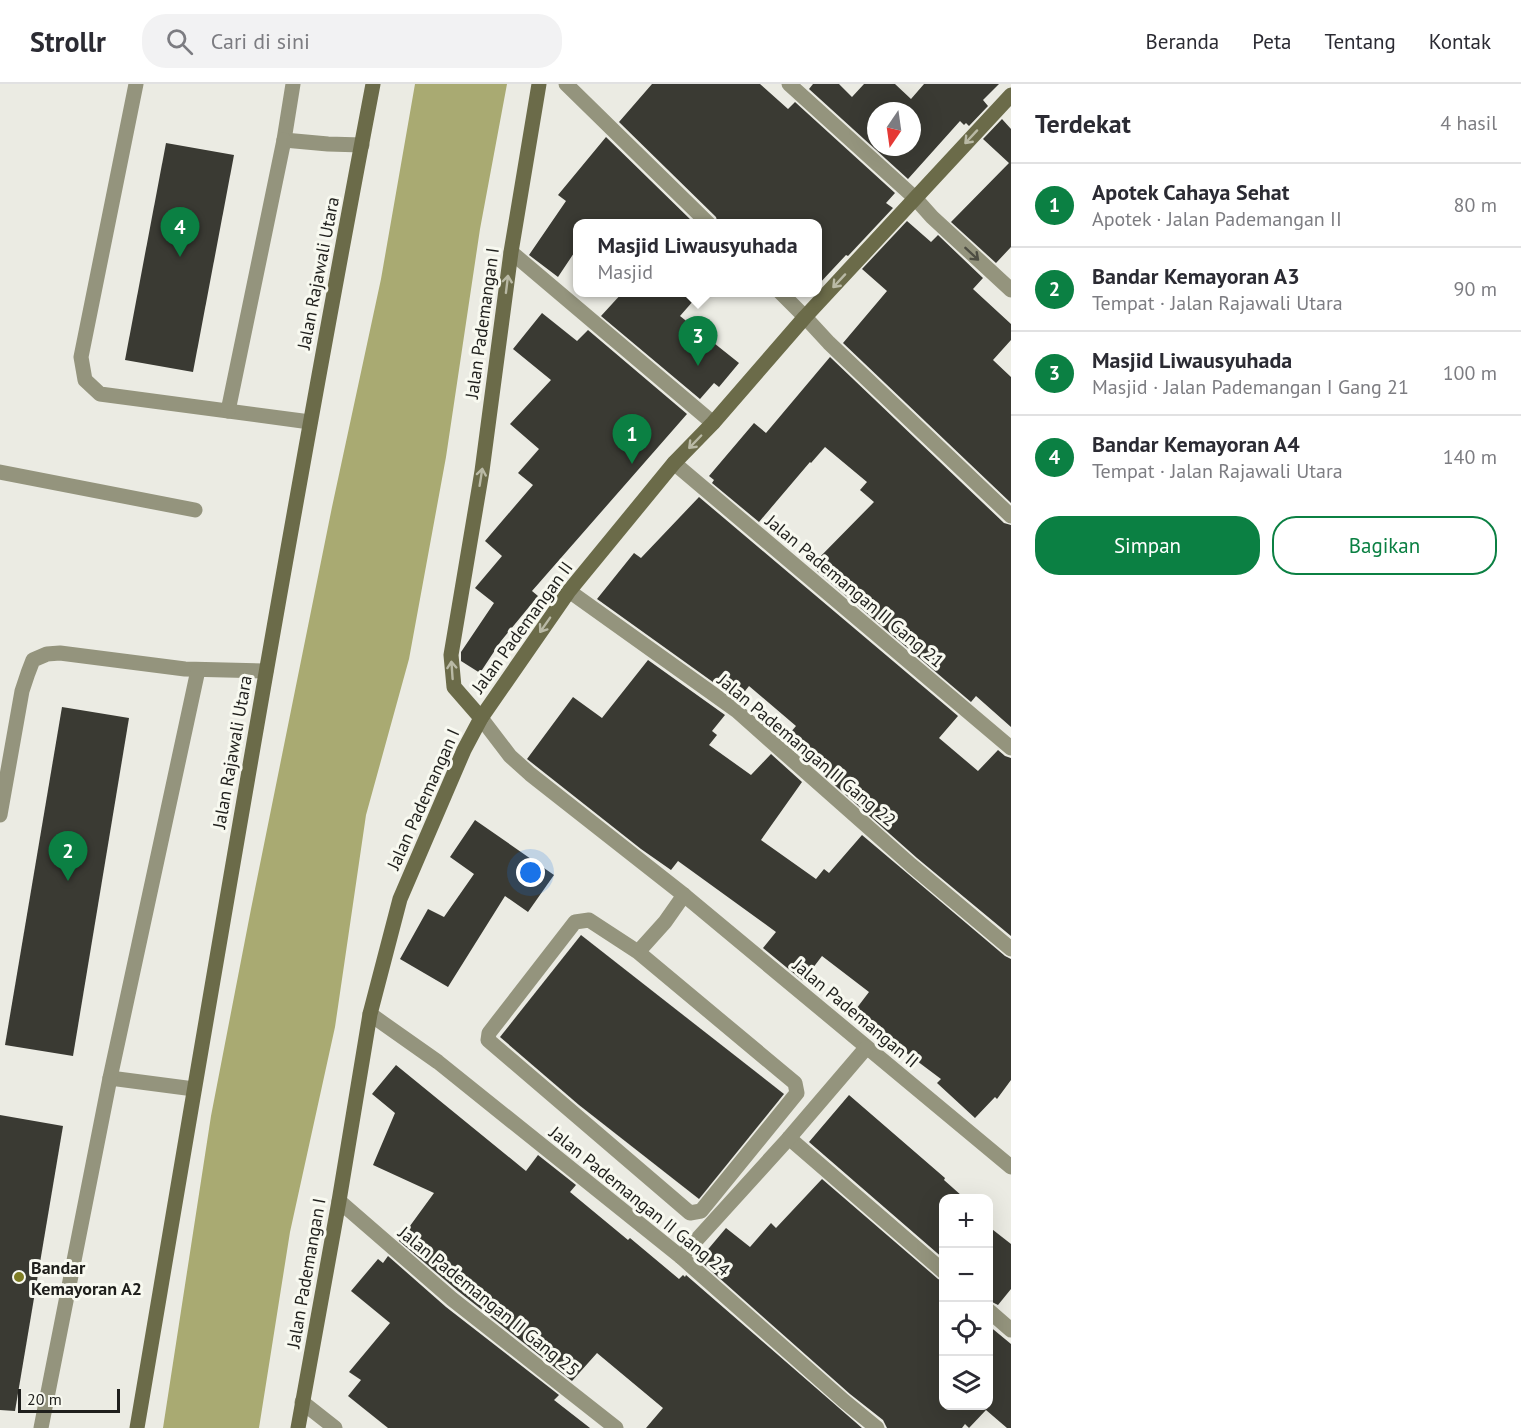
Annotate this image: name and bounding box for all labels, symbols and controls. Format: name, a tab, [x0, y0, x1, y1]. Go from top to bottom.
search box	[142, 14, 562, 68]
text: Strollr	[30, 23, 106, 60]
icon: search	[163, 25, 196, 58]
text: Cari di sini	[211, 27, 310, 55]
text: Beranda	[1146, 28, 1219, 55]
text: Peta	[1252, 28, 1291, 55]
text: Tentang	[1324, 28, 1396, 55]
text: Kontak	[1429, 28, 1491, 55]
north arrow	[867, 102, 921, 156]
text: Terdekat	[1035, 107, 1131, 140]
text: 4 hasil	[1440, 110, 1497, 136]
one-way arrow	[964, 130, 978, 145]
text: Apotek Cahaya Sehat	[1092, 178, 1289, 206]
text: 1	[1049, 192, 1060, 218]
text: 80 m	[1454, 192, 1497, 218]
street label: Jalan Rajawali Utara	[292, 195, 344, 352]
text: Apotek · Jalan Pademangan II	[1092, 206, 1342, 232]
pin: 4	[160, 208, 200, 257]
popup	[573, 219, 822, 297]
text: Masjid Liwausyuhada	[597, 231, 798, 259]
street label: Jalan Pademangan I	[460, 246, 504, 401]
one-way arrow	[964, 247, 979, 261]
text: Masjid	[597, 259, 653, 285]
text: Bandar Kemayoran A3	[1092, 262, 1300, 290]
one-way arrow	[832, 273, 846, 288]
one-way arrow	[501, 274, 512, 294]
text: 2	[1049, 276, 1060, 302]
text: 90 m	[1454, 276, 1497, 302]
text: Tempat · Jalan Rajawali Utara	[1092, 290, 1343, 316]
pin: 3	[678, 316, 718, 366]
text: Masjid Liwausyuhada	[1092, 346, 1292, 374]
text: 3	[1049, 360, 1060, 386]
text: 100 m	[1443, 360, 1497, 386]
text: Masjid · Jalan Pademangan I Gang 21	[1092, 374, 1409, 400]
pin: 1	[612, 414, 652, 464]
text: Bandar Kemayoran A4	[1092, 430, 1300, 458]
one-way arrow	[688, 434, 702, 449]
text: 4	[1049, 444, 1060, 470]
text: 140 m	[1443, 444, 1497, 470]
text: Tempat · Jalan Rajawali Utara	[1092, 458, 1343, 484]
one-way arrow	[476, 468, 487, 487]
street label: Jalan Pademangan II Gang 21	[760, 509, 949, 672]
button: Simpan	[1035, 516, 1260, 575]
button: Bagikan	[1272, 516, 1497, 575]
street label: Jalan Pademangan II	[466, 557, 578, 698]
one-way arrow	[539, 616, 551, 633]
one-way arrow	[446, 660, 457, 680]
street label: Jalan Pademangan II Gang 22	[712, 668, 901, 831]
street label: Jalan Rajawali Utara	[207, 674, 257, 831]
street label: Jalan Pademangan I	[381, 725, 464, 874]
pin: 2	[48, 832, 88, 881]
your location	[516, 858, 545, 887]
street label: Jalan Pademangan II	[788, 953, 924, 1072]
street label: Jalan Pademangan II Gang 24	[544, 1120, 735, 1281]
map controls	[939, 1194, 993, 1410]
button: +	[939, 1194, 993, 1248]
street label: Jalan Pademangan I	[281, 1196, 331, 1351]
street label: Jalan Pademangan II Gang 25	[393, 1220, 584, 1381]
button: −	[939, 1248, 993, 1302]
place label: Bandar Kemayoran A2	[31, 1256, 142, 1300]
marker: Bandar Kemayoran A2	[12, 1270, 26, 1284]
button: locate	[939, 1302, 993, 1356]
button: layers	[939, 1356, 993, 1410]
scale bar	[18, 1386, 120, 1414]
text: 20 m	[27, 1389, 62, 1409]

